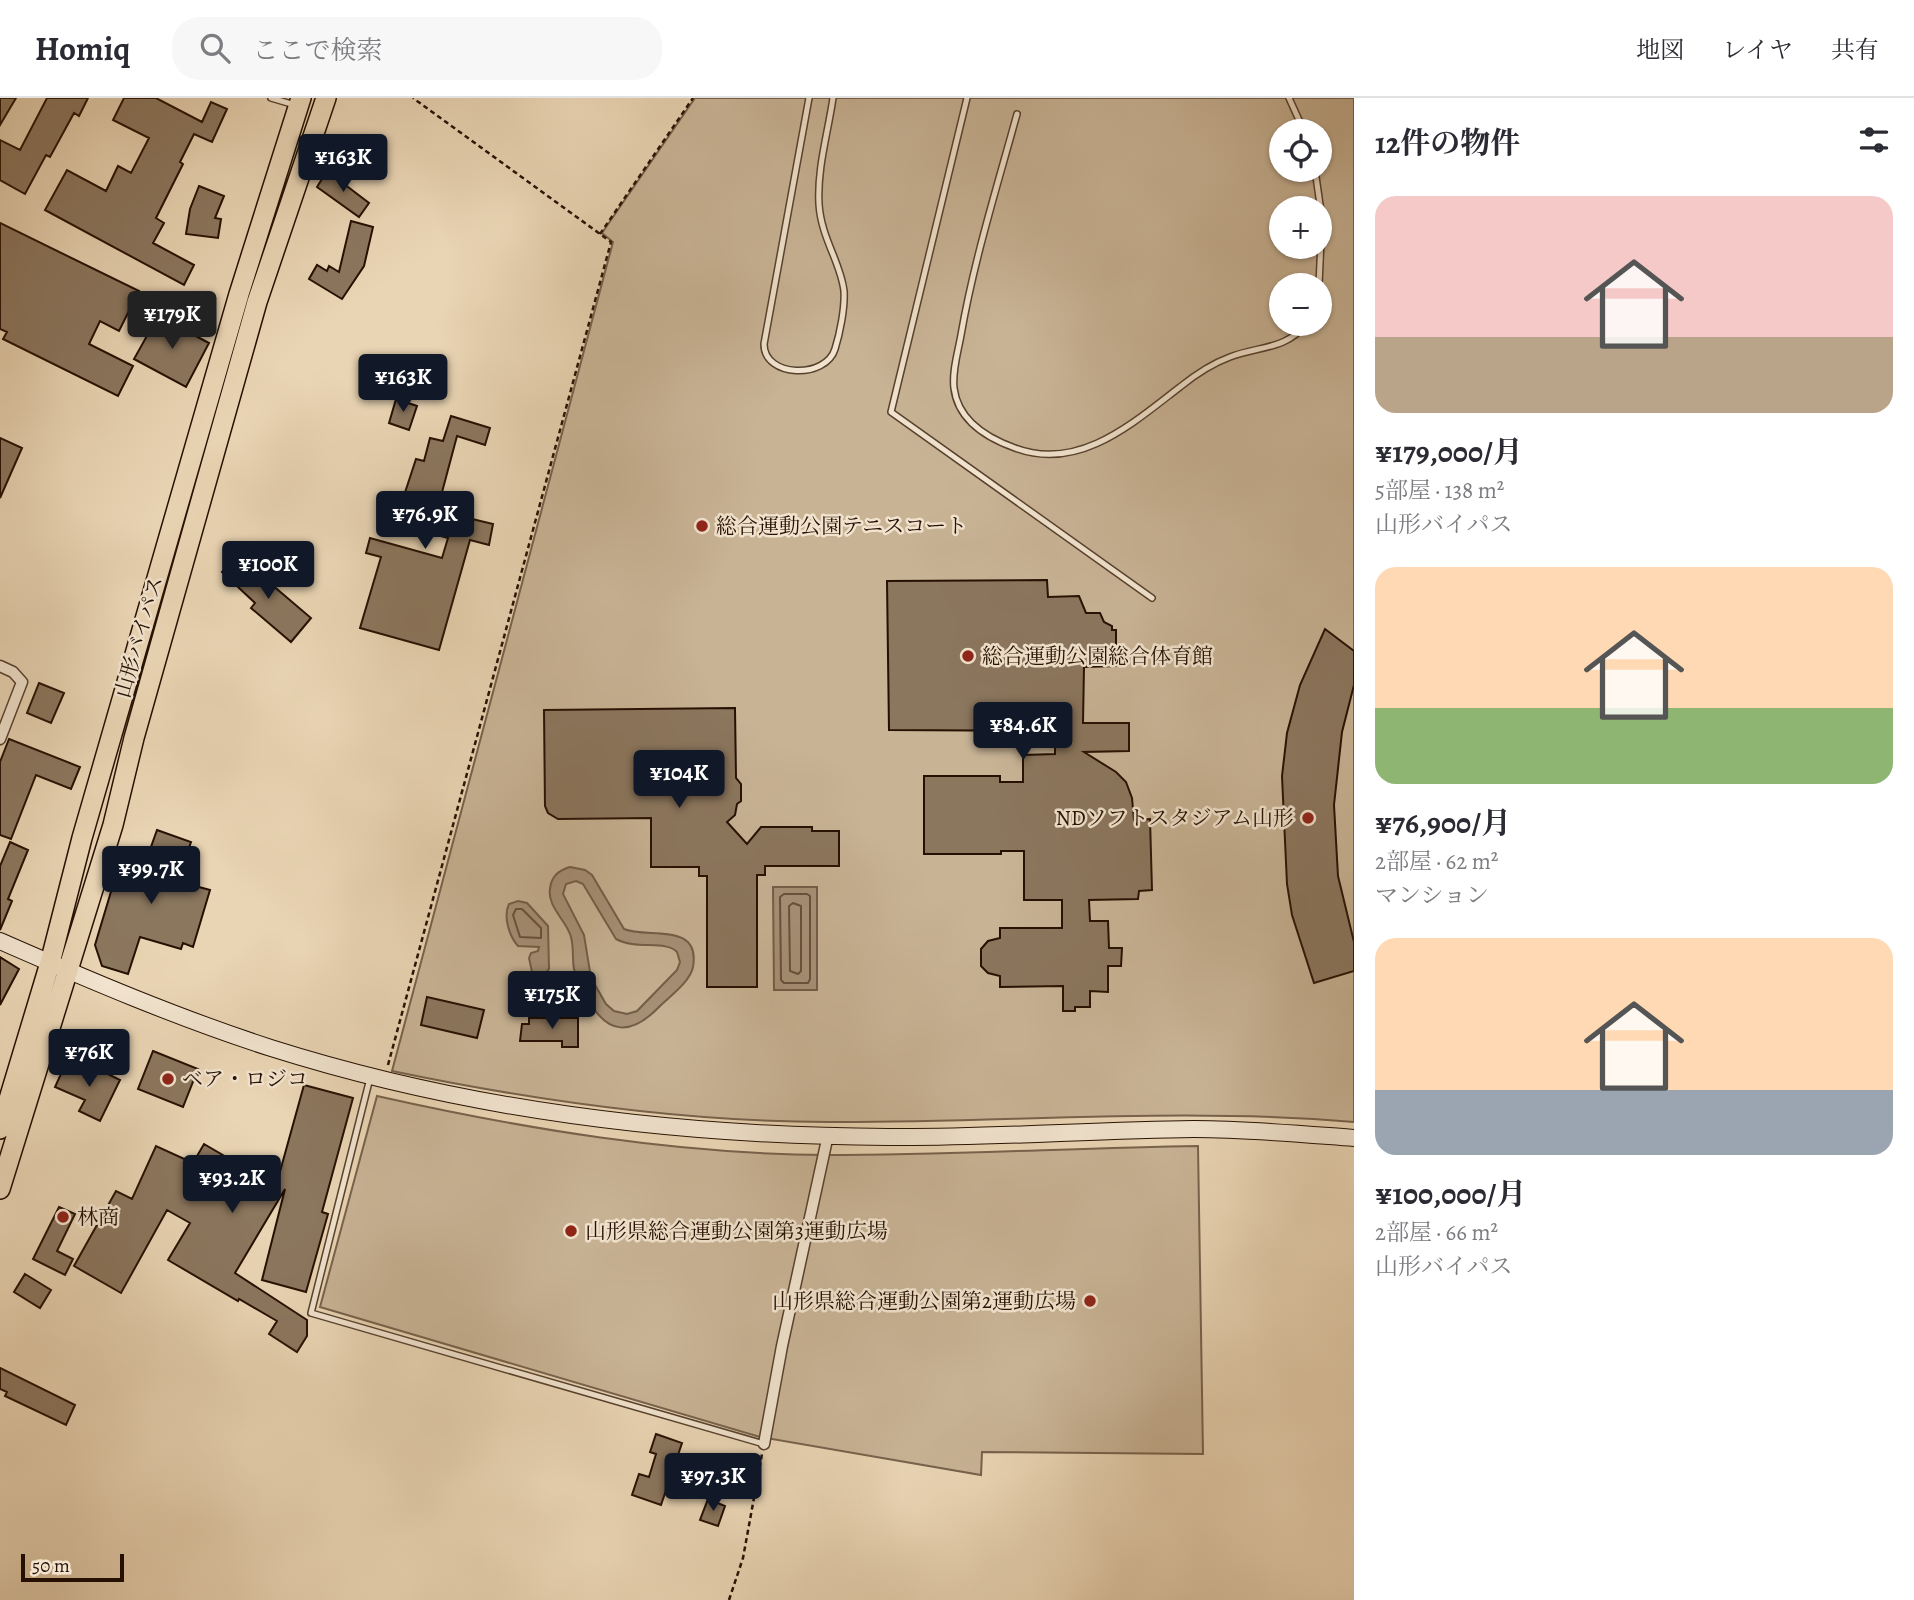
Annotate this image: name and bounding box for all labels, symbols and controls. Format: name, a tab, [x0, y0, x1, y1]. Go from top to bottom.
search box	[172, 17, 662, 80]
text: Homiq	[35, 26, 130, 71]
icon: search	[196, 29, 234, 67]
text: ここで検索	[252, 33, 382, 68]
text: 地図	[1636, 34, 1684, 66]
text: レイヤ	[1722, 34, 1793, 66]
text: 共有	[1831, 34, 1879, 66]
map controls	[1269, 119, 1332, 336]
button: locate	[1269, 119, 1332, 182]
icon: filters	[1855, 121, 1893, 159]
text: 12件の物件	[1375, 123, 1520, 163]
pin: ¥163K	[294, 134, 392, 194]
text: ¥163K	[314, 141, 372, 172]
button: +	[1269, 196, 1332, 259]
icon: home	[1571, 241, 1697, 367]
button: −	[1269, 273, 1332, 336]
pin: ¥179K	[123, 292, 221, 351]
text: ¥179K	[143, 298, 201, 329]
pin: ¥163K	[354, 354, 452, 414]
text: ¥163K	[374, 361, 432, 392]
text: ¥179,000/月	[1375, 432, 1523, 472]
text: 5部屋 · 138 m²	[1375, 475, 1504, 506]
pin: ¥76.9K	[368, 491, 482, 551]
text: ¥76.9K	[392, 498, 458, 529]
text: 山形バイパス	[1375, 509, 1513, 540]
place label: 総合運動公園テニスコート	[716, 512, 967, 540]
marker: 総合運動公園テニスコート	[694, 518, 710, 534]
pin: ¥100K	[219, 542, 317, 601]
text: ¥100K	[238, 548, 298, 579]
street label: 山形バイパス	[108, 573, 170, 701]
icon: home	[1571, 612, 1697, 738]
place label: 総合運動公園総合体育館	[982, 642, 1213, 670]
marker: 総合運動公園総合体育館	[960, 648, 976, 664]
pin: ¥84.6K	[966, 702, 1080, 762]
text: ¥84.6K	[989, 709, 1057, 740]
pin: ¥104K	[630, 750, 728, 810]
text: ¥104K	[650, 757, 708, 788]
text: ¥76,900/月	[1375, 803, 1511, 843]
place label: NDソフトスタジアム山形	[1056, 804, 1294, 832]
marker: NDソフトスタジアム山形	[1300, 810, 1316, 826]
pin: ¥99.7K	[94, 846, 208, 906]
text: 2部屋 · 62 m²	[1375, 846, 1498, 877]
text: ¥99.7K	[118, 853, 184, 884]
text: マンション	[1375, 880, 1489, 911]
pin: ¥175K	[503, 972, 601, 1031]
text: ¥175K	[524, 978, 580, 1009]
icon: home	[1571, 983, 1697, 1109]
pin: ¥76K	[48, 1030, 130, 1089]
text: ¥76K	[65, 1036, 113, 1067]
place label: ベア・ロジコ	[182, 1065, 308, 1093]
marker: ベア・ロジコ	[160, 1071, 176, 1087]
pin: ¥93.2K	[175, 1156, 289, 1215]
text: ¥93.2K	[199, 1162, 265, 1193]
text: ¥100,000/月	[1375, 1174, 1526, 1214]
place label: 林商	[77, 1203, 119, 1231]
marker: 林商	[55, 1209, 71, 1225]
place label: 山形県総合運動公園第3運動広場	[585, 1217, 888, 1245]
text: 2部屋 · 66 m²	[1375, 1217, 1498, 1248]
marker: 山形県総合運動公園第3運動広場	[563, 1223, 579, 1239]
text: 山形バイパス	[1375, 1251, 1513, 1282]
place label: 山形県総合運動公園第2運動広場	[772, 1287, 1076, 1315]
marker: 山形県総合運動公園第2運動広場	[1082, 1293, 1098, 1309]
pin: ¥97.3K	[656, 1454, 770, 1513]
text: ¥97.3K	[681, 1460, 746, 1491]
scale bar	[21, 1551, 124, 1583]
text: 50 m	[32, 1553, 70, 1579]

